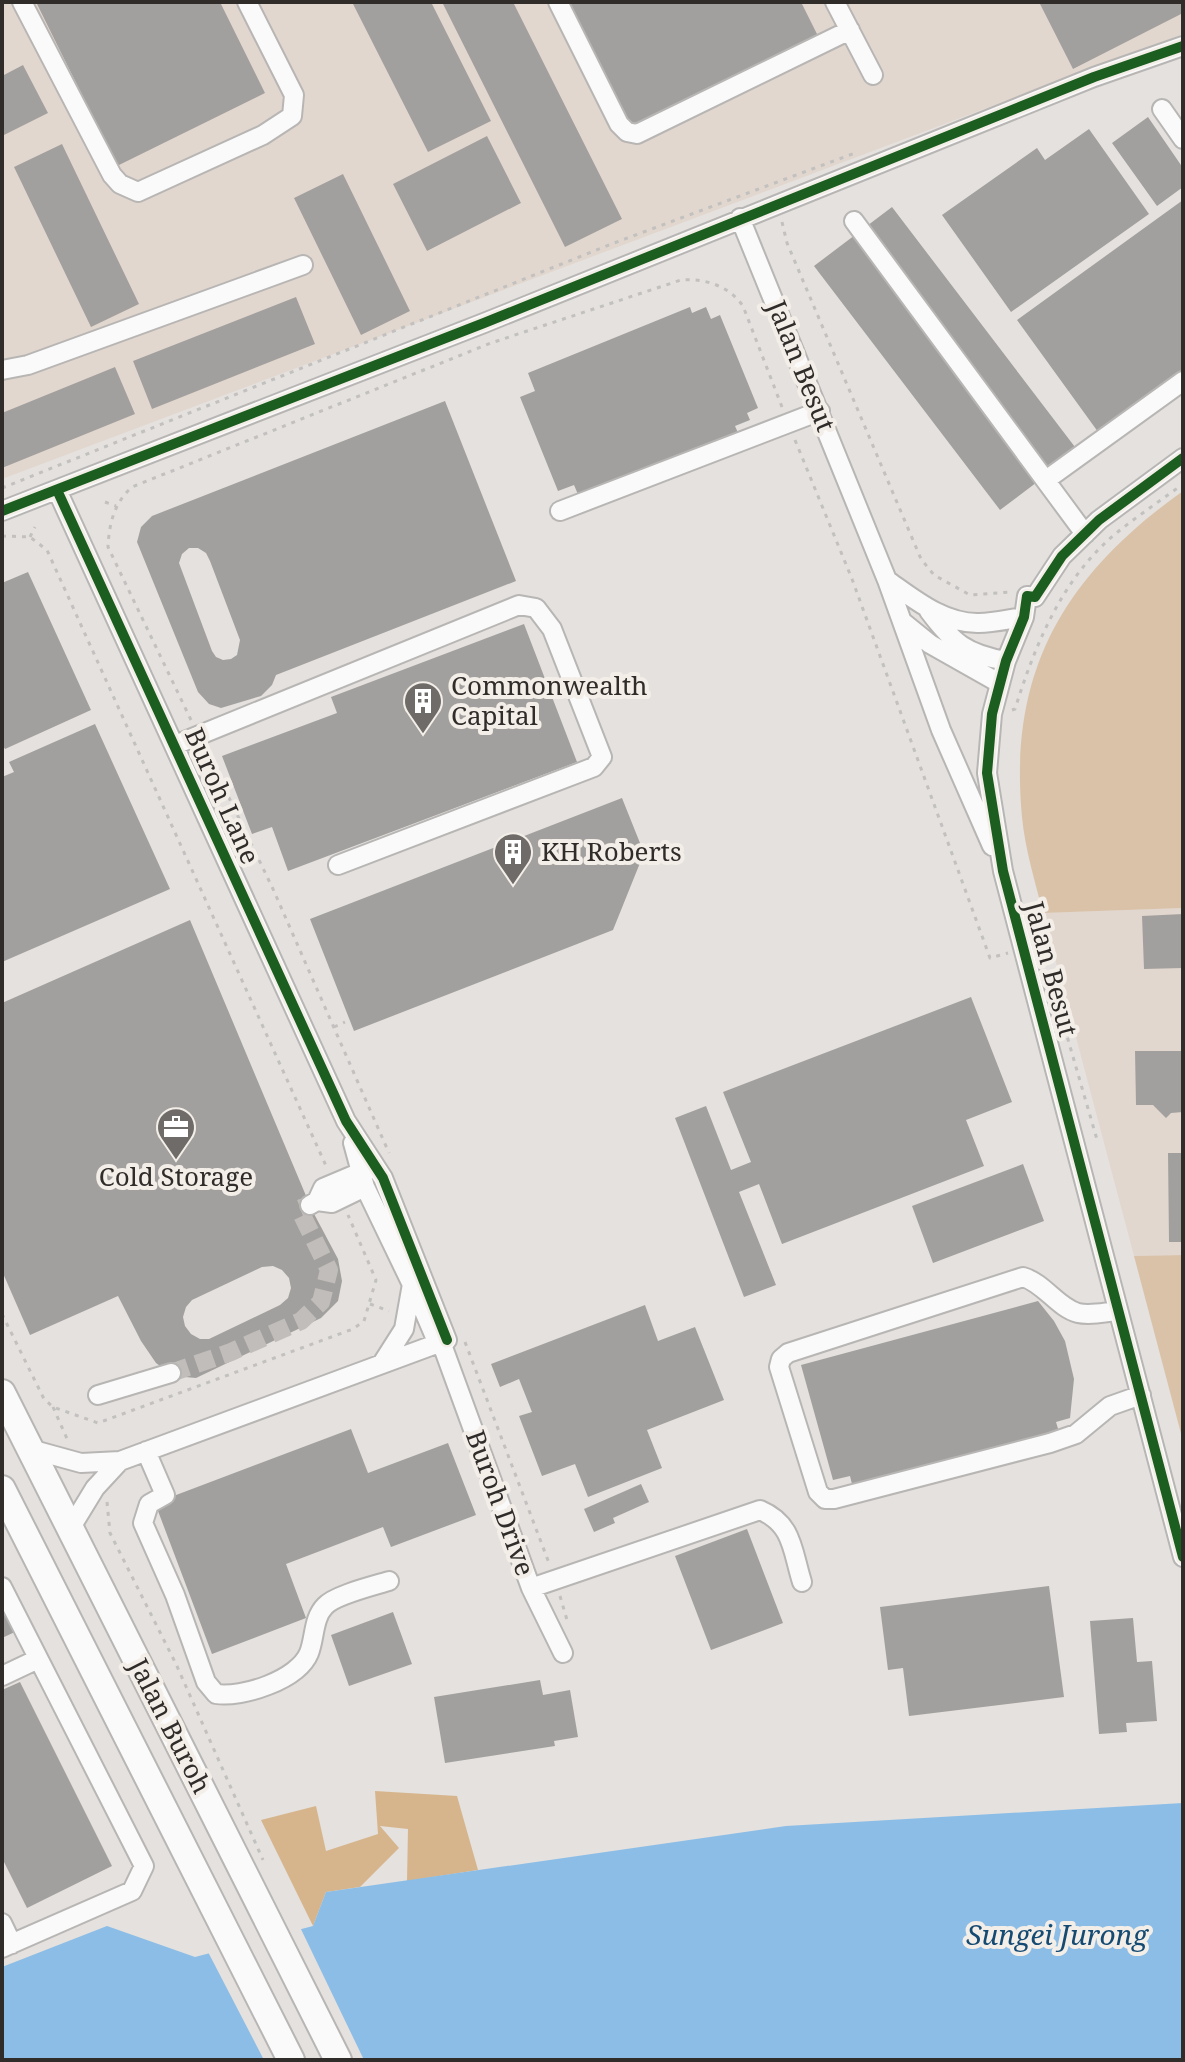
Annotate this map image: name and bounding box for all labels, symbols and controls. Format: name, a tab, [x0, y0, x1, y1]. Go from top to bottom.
street label: Jalan Besut	[759, 294, 845, 437]
place label: Commonwealth Capital	[451, 667, 648, 733]
building icon: Commonwealth Capital	[402, 680, 444, 735]
street label: Buroh Lane	[177, 722, 269, 869]
building icon: KH Roberts	[492, 831, 534, 886]
place label: KH Roberts	[541, 833, 682, 869]
street label: Jalan Besut	[1016, 896, 1087, 1040]
office icon: Cold Storage	[155, 1106, 197, 1161]
place label: Cold Storage	[99, 1158, 253, 1194]
street label: Buroh Drive	[458, 1425, 544, 1580]
street label: Jalan Buroh	[121, 1651, 220, 1799]
water label: Sungei Jurong	[966, 1915, 1149, 1953]

